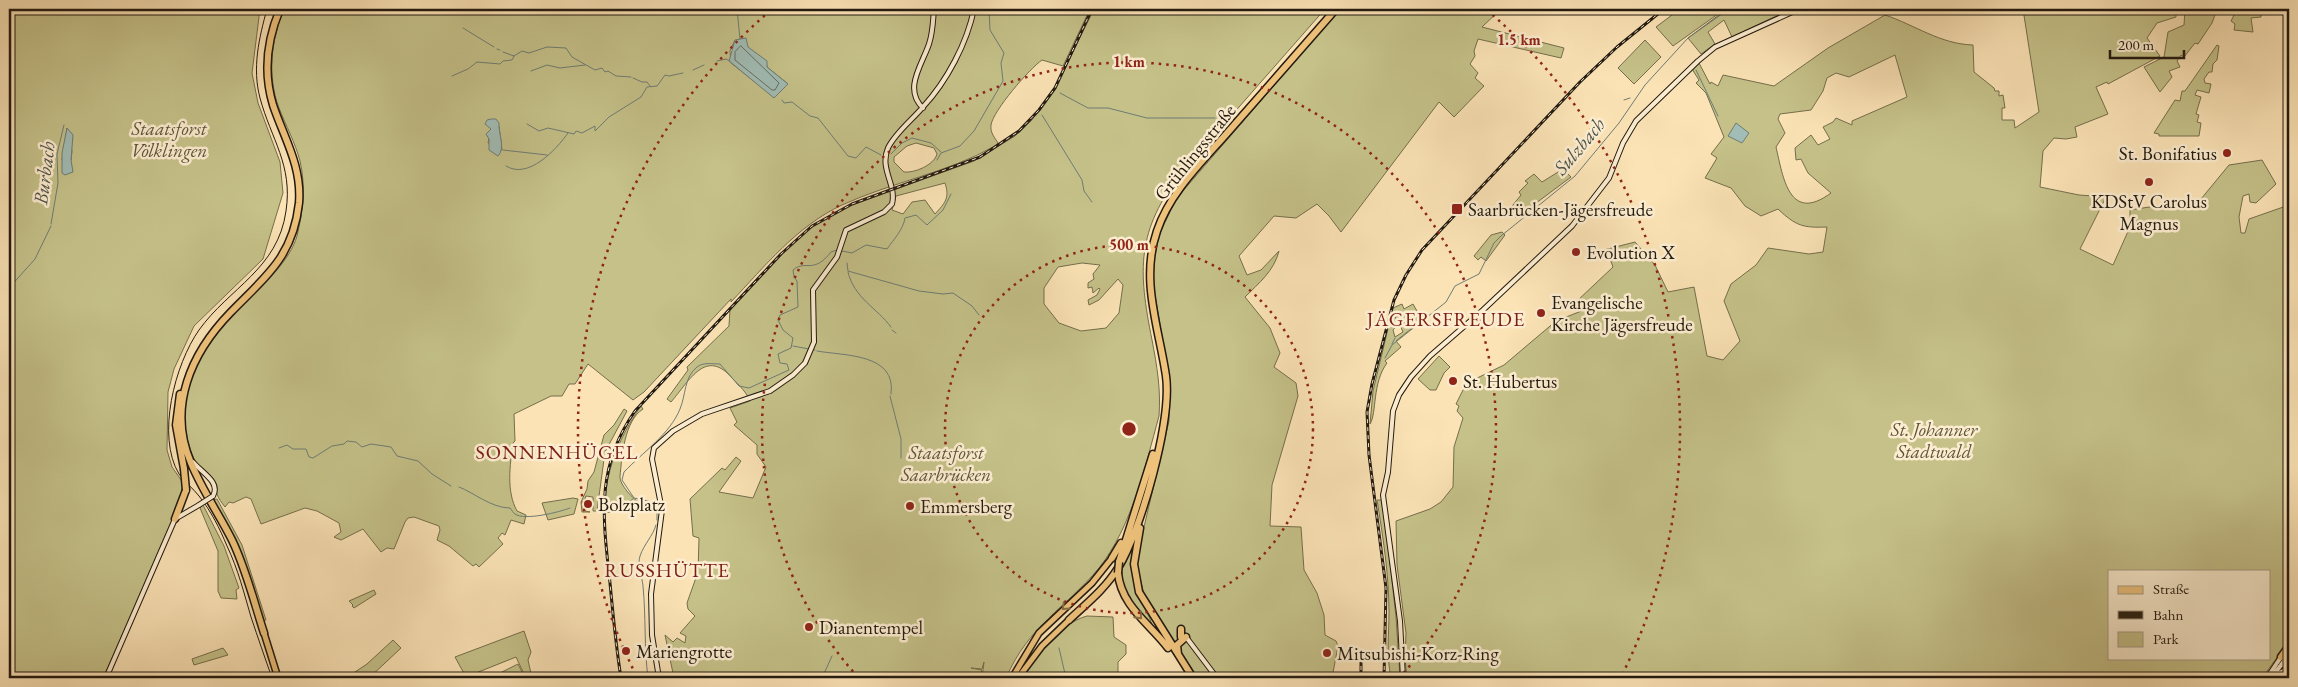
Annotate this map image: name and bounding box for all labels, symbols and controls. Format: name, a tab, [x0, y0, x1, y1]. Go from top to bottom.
scale bar	[2110, 28, 2184, 60]
text: 1.5 km	[1497, 30, 1541, 49]
text: 200 m	[2118, 35, 2155, 54]
text: 1 km	[1113, 52, 1145, 71]
street label: Grühlingsstraße	[1149, 99, 1241, 205]
water label: Sulzbach	[1547, 112, 1611, 181]
park label: Staatsforst Völklingen	[130, 116, 208, 163]
water label: Burbach	[27, 140, 61, 207]
place label: St. Bonifatius	[2119, 141, 2217, 166]
marker: St. Bonifatius	[2221, 147, 2233, 159]
marker: KDStV Carolus Magnus	[2143, 176, 2155, 188]
place label: KDStV Carolus Magnus	[2091, 189, 2207, 236]
place label: Saarbrücken-Jägersfreude	[1468, 197, 1653, 222]
marker: Saarbrücken-Jägersfreude	[1450, 202, 1464, 216]
text: 500 m	[1109, 235, 1149, 254]
place label: Evolution X	[1586, 240, 1676, 265]
marker: Evolution X	[1570, 246, 1582, 258]
place label: Evangelische Kirche Jägersfreude	[1551, 290, 1693, 337]
district label: JÄGERSFREUDE	[1365, 306, 1525, 332]
marker: Evangelische Kirche Jägersfreude	[1535, 307, 1547, 319]
place label: St. Hubertus	[1463, 369, 1557, 394]
marker: St. Hubertus	[1447, 375, 1459, 387]
park label: St. Johanner Stadtwald	[1890, 417, 1978, 464]
centre of rings	[1120, 420, 1138, 438]
district label: SONNENHÜGEL	[476, 439, 638, 465]
park label: Staatsforst Saarbrücken	[900, 440, 991, 487]
place label: Bolzplatz	[598, 492, 666, 517]
place label: Emmersberg	[920, 494, 1013, 519]
marker: Bolzplatz	[582, 498, 594, 510]
marker: Emmersberg	[904, 500, 916, 512]
district label: RUSSHÜTTE	[604, 557, 730, 583]
legend	[2108, 570, 2270, 660]
text: Straße	[2153, 579, 2189, 598]
one-way arrow	[1062, 601, 1071, 610]
text: Bahn	[2153, 605, 2184, 624]
one-way arrow	[1134, 610, 1143, 619]
place label: Dianentempel	[819, 615, 923, 640]
marker: Dianentempel	[803, 621, 815, 633]
text: Park	[2153, 629, 2180, 648]
place label: Mariengrotte	[636, 639, 732, 664]
place label: Mitsubishi-Korz-Ring	[1337, 641, 1499, 666]
marker: Mariengrotte	[620, 645, 632, 657]
marker: Mitsubishi-Korz-Ring	[1321, 647, 1333, 659]

